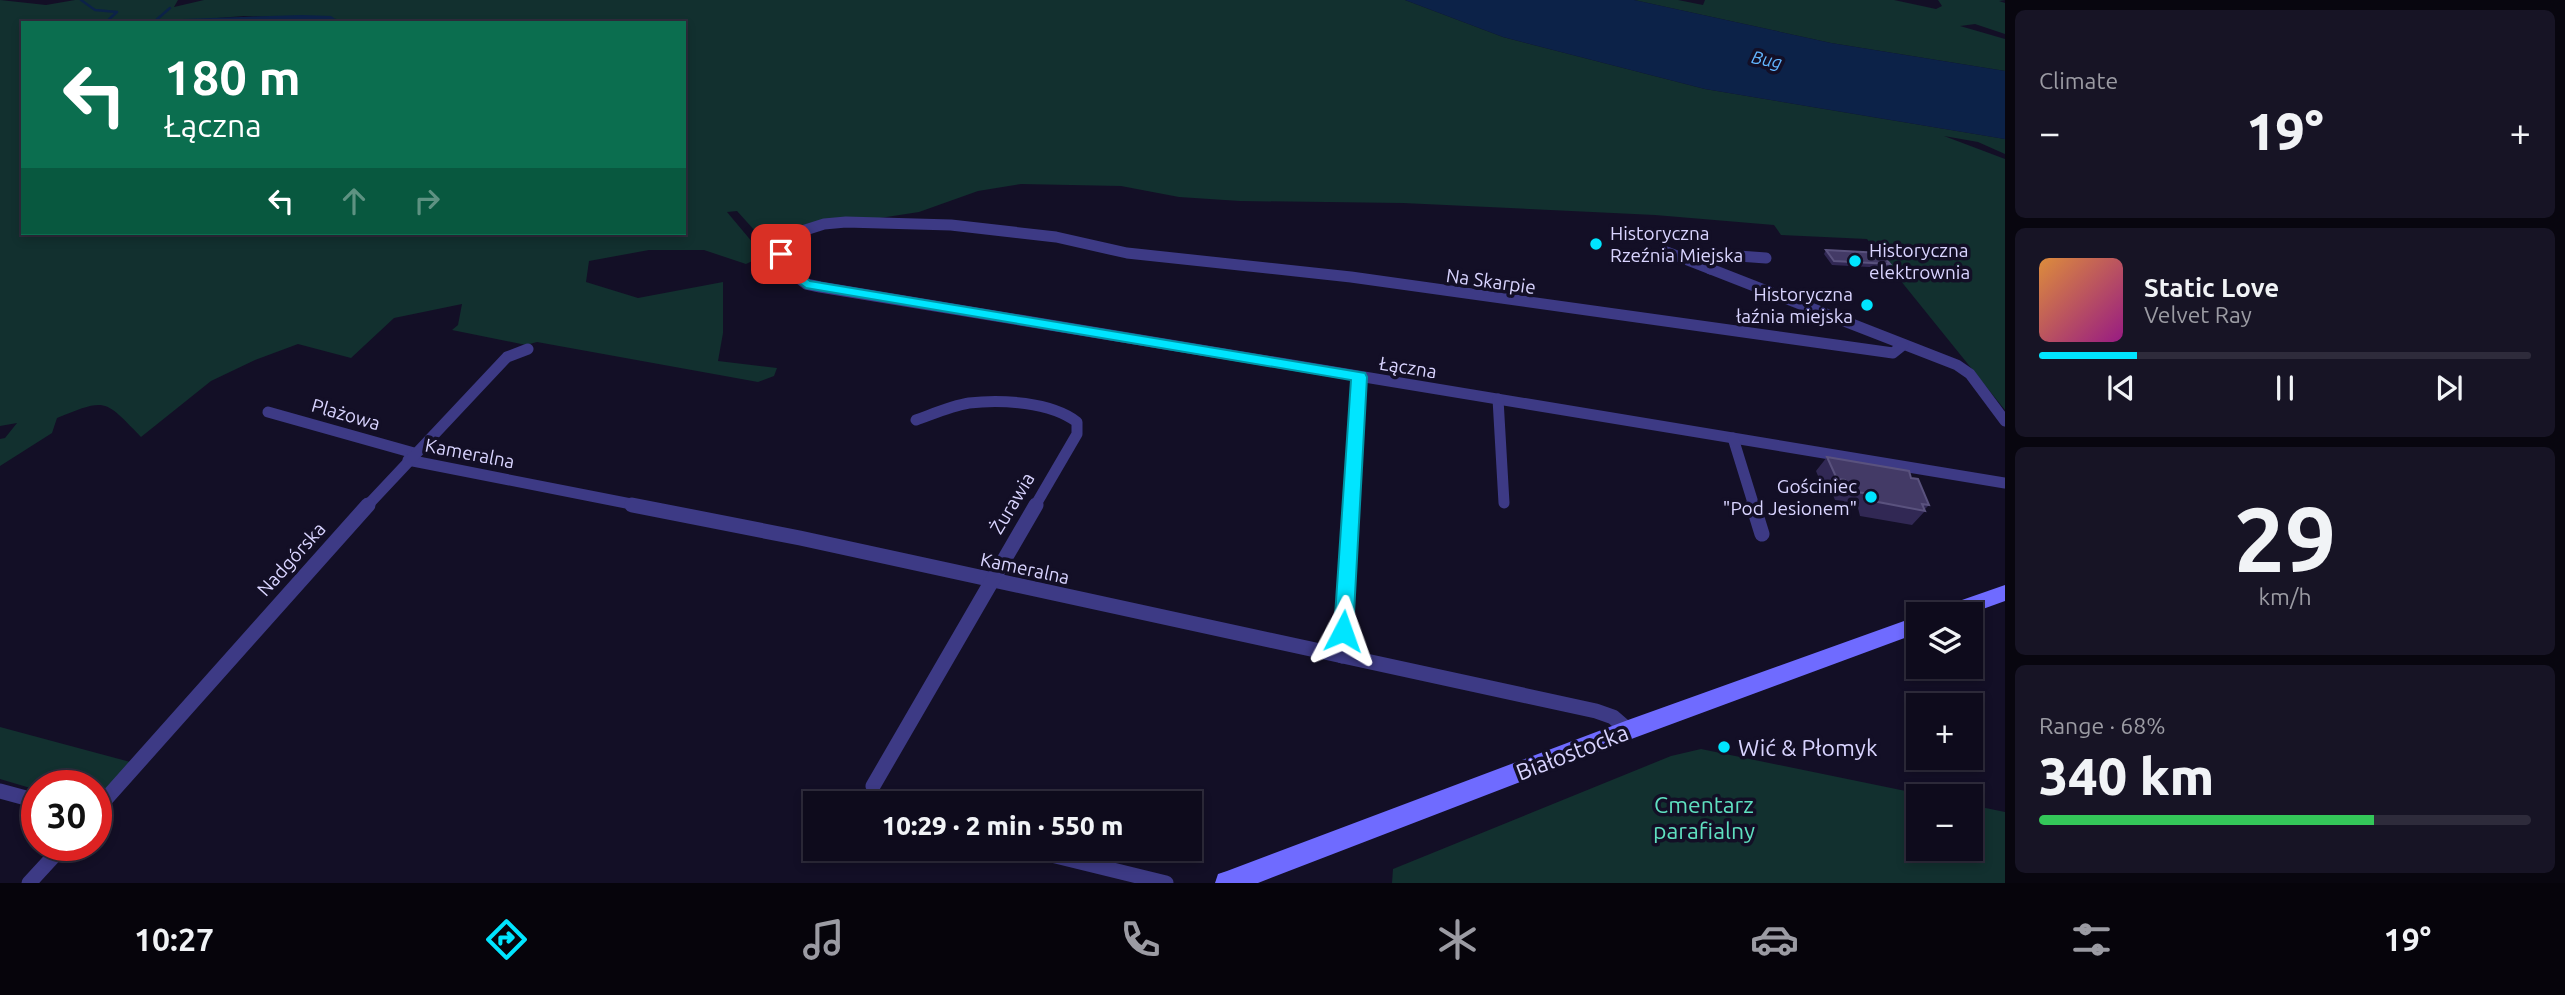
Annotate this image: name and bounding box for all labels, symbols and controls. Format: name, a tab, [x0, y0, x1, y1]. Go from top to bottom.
water label: Bug	[1750, 46, 1784, 72]
icon: left	[49, 49, 140, 140]
text: 180 m	[164, 49, 301, 104]
text: Climate	[2039, 68, 2118, 93]
text: 19°	[2246, 102, 2324, 160]
text: Łączna	[164, 107, 262, 143]
text: −	[2039, 111, 2060, 153]
text: +	[2510, 111, 2531, 153]
icon: left	[262, 182, 300, 220]
icon: ahead	[335, 182, 373, 220]
icon: right	[408, 182, 446, 220]
place label: Historyczna Rzeźnia Miejska	[1610, 222, 1743, 266]
pin	[751, 224, 811, 284]
icon: arrive	[762, 235, 800, 273]
marker: Historyczna Rzeźnia Miejska	[1588, 236, 1604, 252]
place label: Historyczna elektrownia	[1869, 239, 1970, 283]
marker: Historyczna elektrownia	[1847, 253, 1863, 269]
street label: Na Skarpie	[1445, 264, 1537, 298]
text: Static Love	[2144, 273, 2279, 302]
place label: Historyczna łaźnia miejska	[1736, 283, 1853, 327]
marker: Historyczna łaźnia miejska	[1859, 297, 1875, 313]
text: Velvet Ray	[2144, 302, 2252, 327]
street label: Łączna	[1378, 352, 1438, 382]
icon: previous	[2102, 369, 2140, 407]
icon: pause	[2266, 369, 2304, 407]
icon: next	[2430, 369, 2468, 407]
street label: Plażowa	[309, 394, 383, 434]
street label: Kameralna	[423, 434, 517, 472]
street label: Żurawia	[985, 468, 1039, 538]
place label: Gościniec "Pod Jesionem"	[1723, 475, 1857, 519]
text: 29	[2234, 487, 2336, 589]
marker: Gościniec "Pod Jesionem"	[1863, 489, 1879, 505]
street label: Nadgórska	[252, 518, 330, 600]
street label: Kameralna	[978, 548, 1072, 588]
text: km/h	[2258, 584, 2312, 609]
position arrow	[1306, 594, 1380, 668]
map controls	[1906, 602, 1983, 861]
button: layers	[1906, 602, 1983, 679]
button: +	[1906, 693, 1983, 770]
text: Range · 68%	[2039, 713, 2166, 738]
street label: Białostocka	[1512, 719, 1632, 785]
place label: Wić & Płomyk	[1738, 735, 1878, 760]
marker: Wić & Płomyk	[1716, 739, 1732, 755]
text: 340 km	[2039, 747, 2214, 805]
speed limit sign: 30	[21, 770, 112, 861]
button: −	[1906, 784, 1983, 861]
park label: Cmentarz parafialny	[1653, 792, 1755, 843]
text: 10:29 · 2 min · 550 m	[882, 811, 1123, 840]
icon: directions	[482, 915, 531, 964]
icon: music	[799, 915, 848, 964]
icon: phone	[1116, 915, 1165, 964]
icon: climate	[1433, 915, 1482, 964]
icon: car	[1750, 915, 1799, 964]
icon: filters	[2067, 915, 2116, 964]
text: 10:27	[134, 921, 214, 957]
text: 19°	[2384, 921, 2431, 957]

